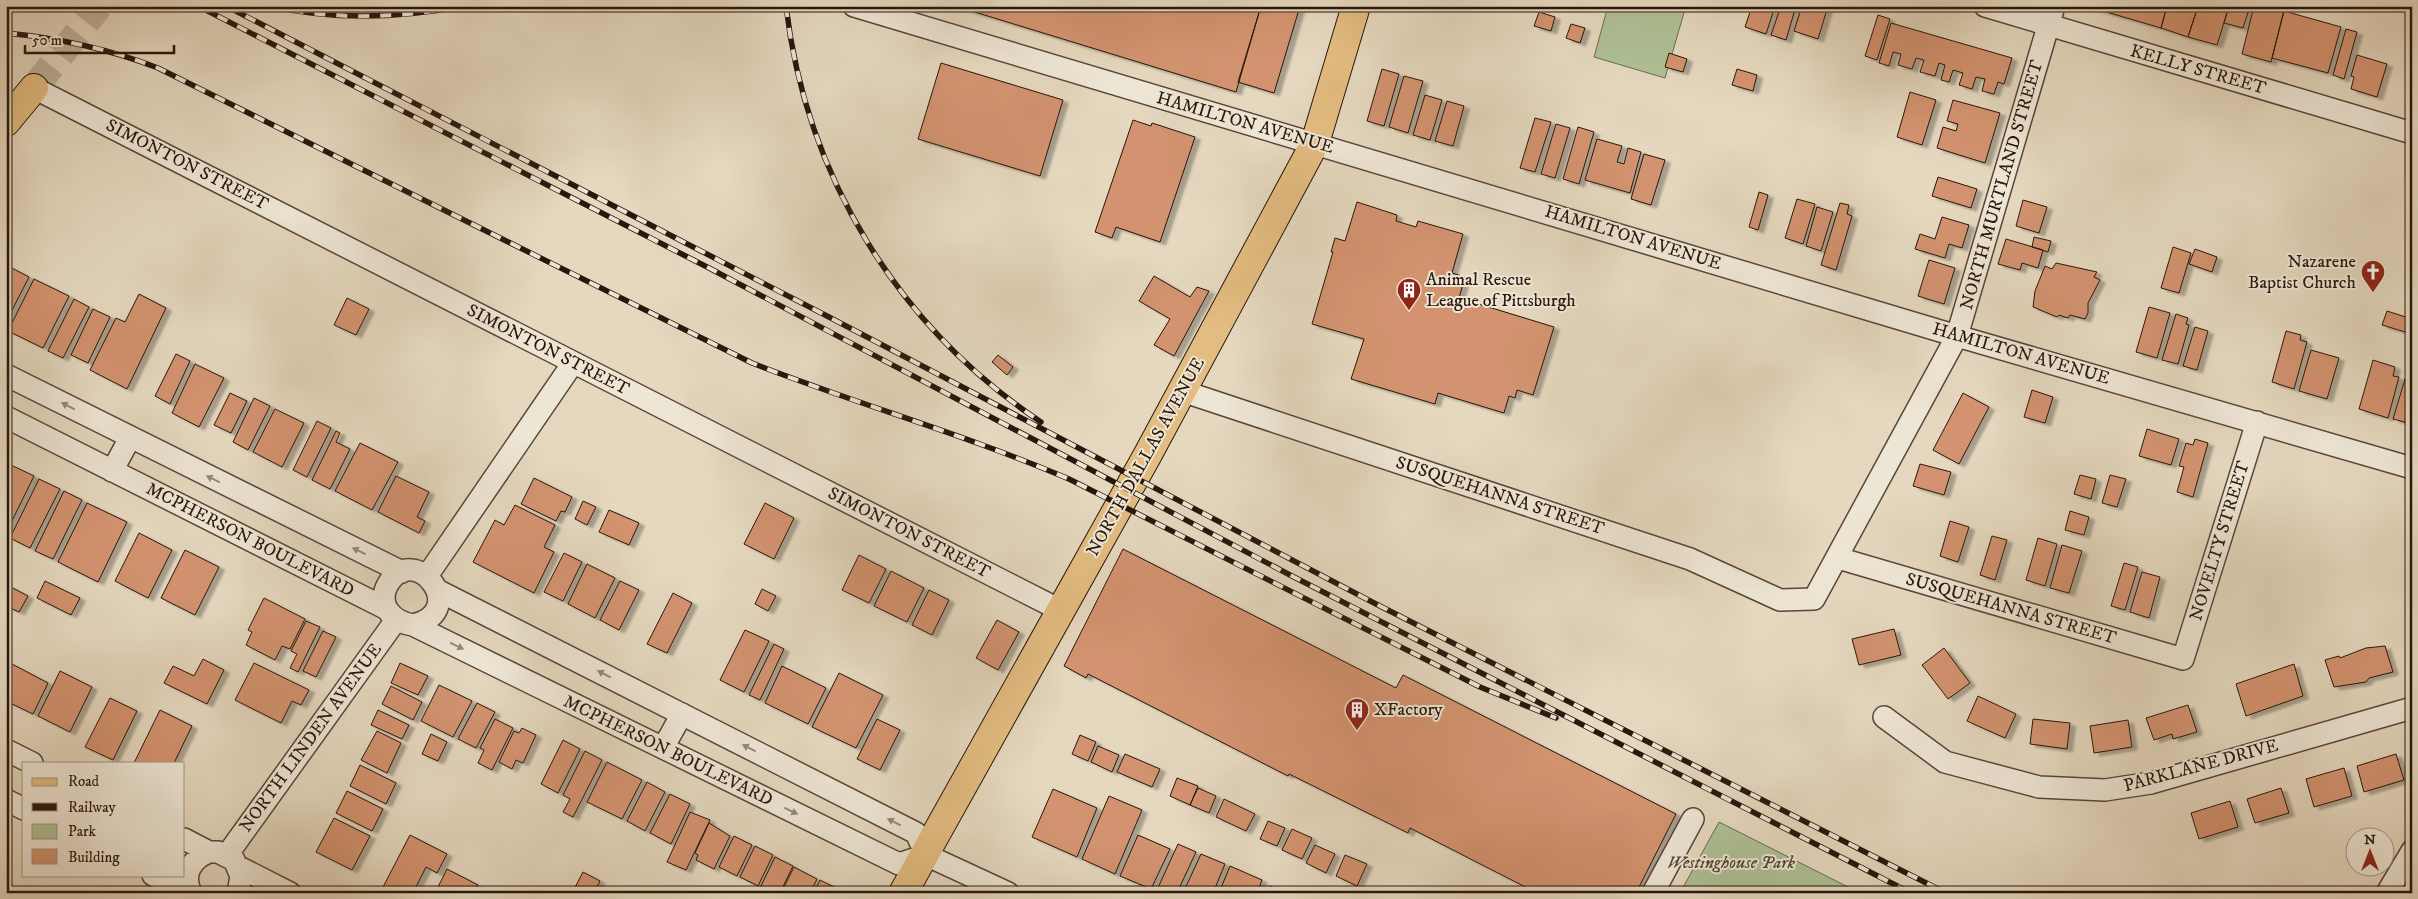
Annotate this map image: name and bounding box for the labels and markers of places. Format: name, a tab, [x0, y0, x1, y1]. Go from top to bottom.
place label: Nazarene Baptist Church	[2248, 251, 2357, 294]
church icon: Nazarene Baptist Church	[2360, 259, 2386, 293]
place label: Animal Rescue League of Pittsburgh	[1426, 269, 1576, 312]
building icon: Animal Rescue League of Pittsburgh	[1396, 277, 1422, 311]
building icon: XFactory	[1344, 697, 1370, 731]
place label: XFactory	[1374, 699, 1443, 721]

